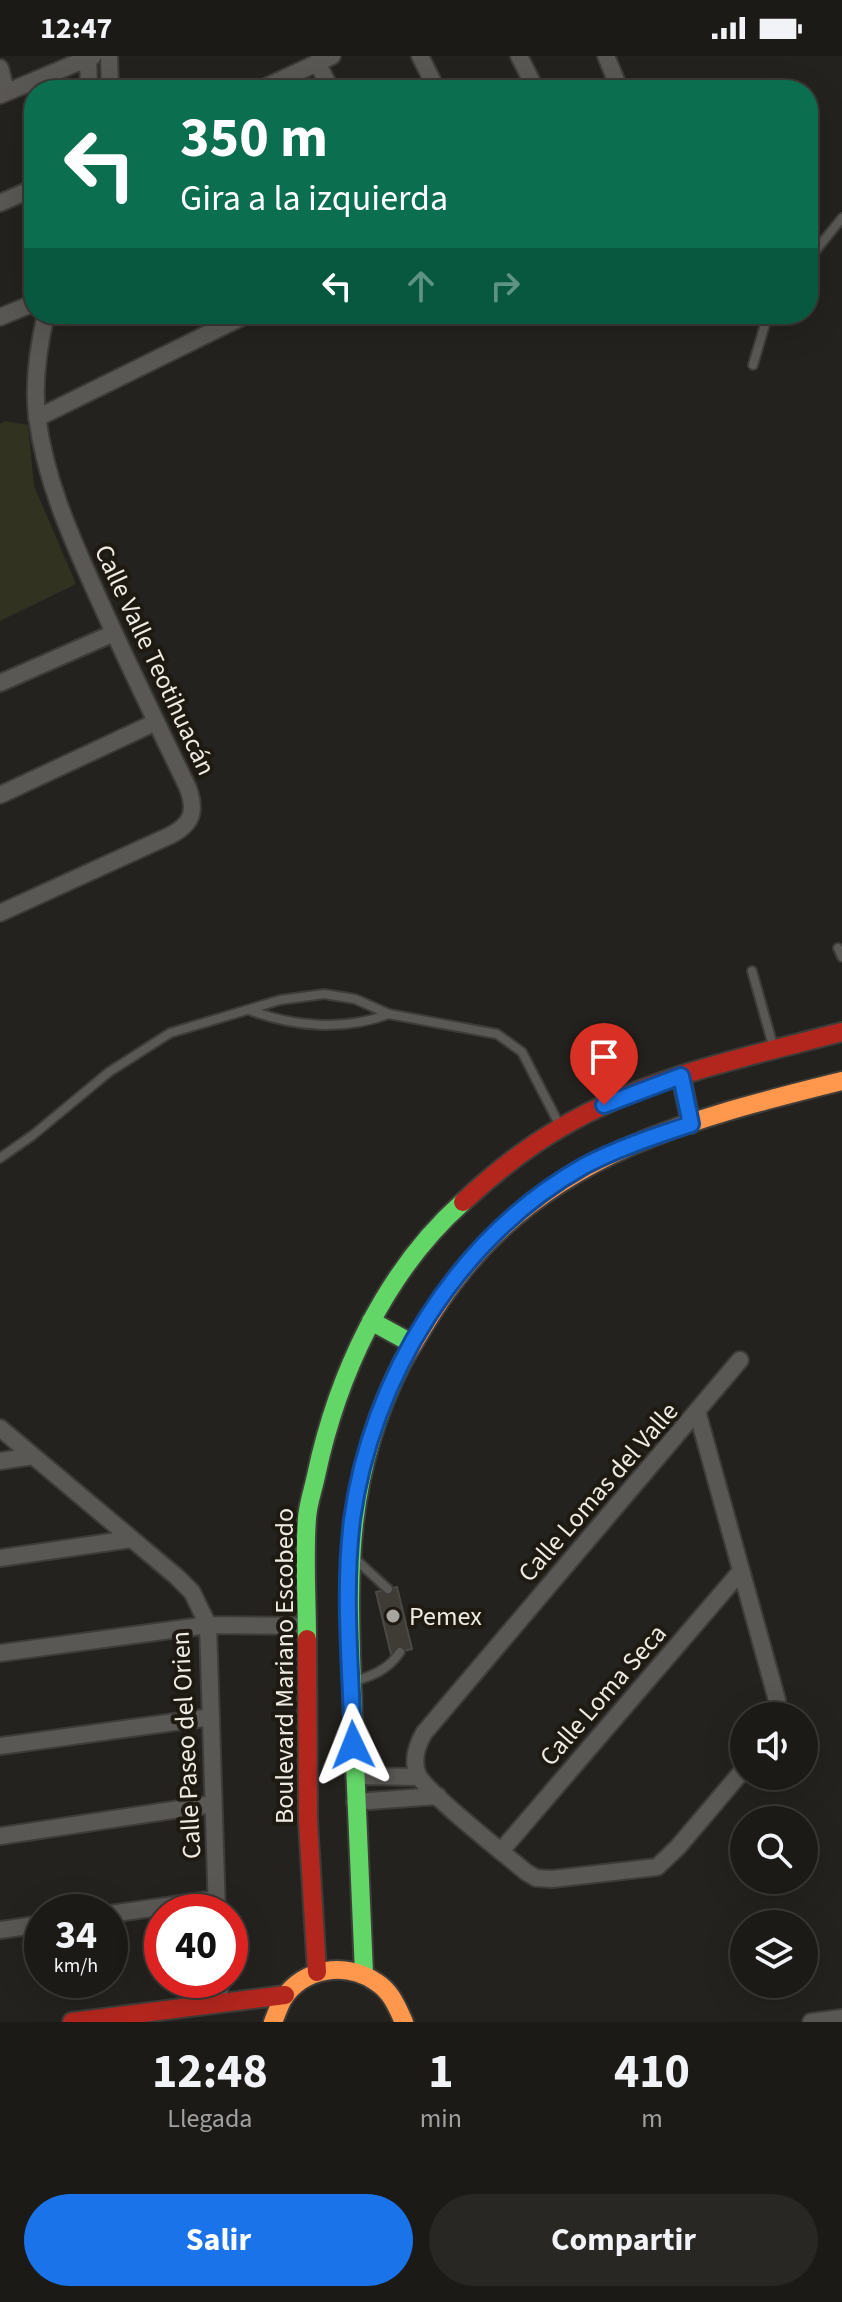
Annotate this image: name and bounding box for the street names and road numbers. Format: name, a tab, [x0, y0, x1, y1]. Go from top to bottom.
street label: Calle Valle Teotihuacán	[85, 539, 225, 781]
street label: Calle Lomas del Valle	[509, 1394, 687, 1590]
street label: Boulevard Mariano Escobedo	[266, 1508, 303, 1824]
street label: Calle Loma Seca	[531, 1616, 675, 1774]
street label: Calle Paseo del Orien	[162, 1630, 210, 1860]

